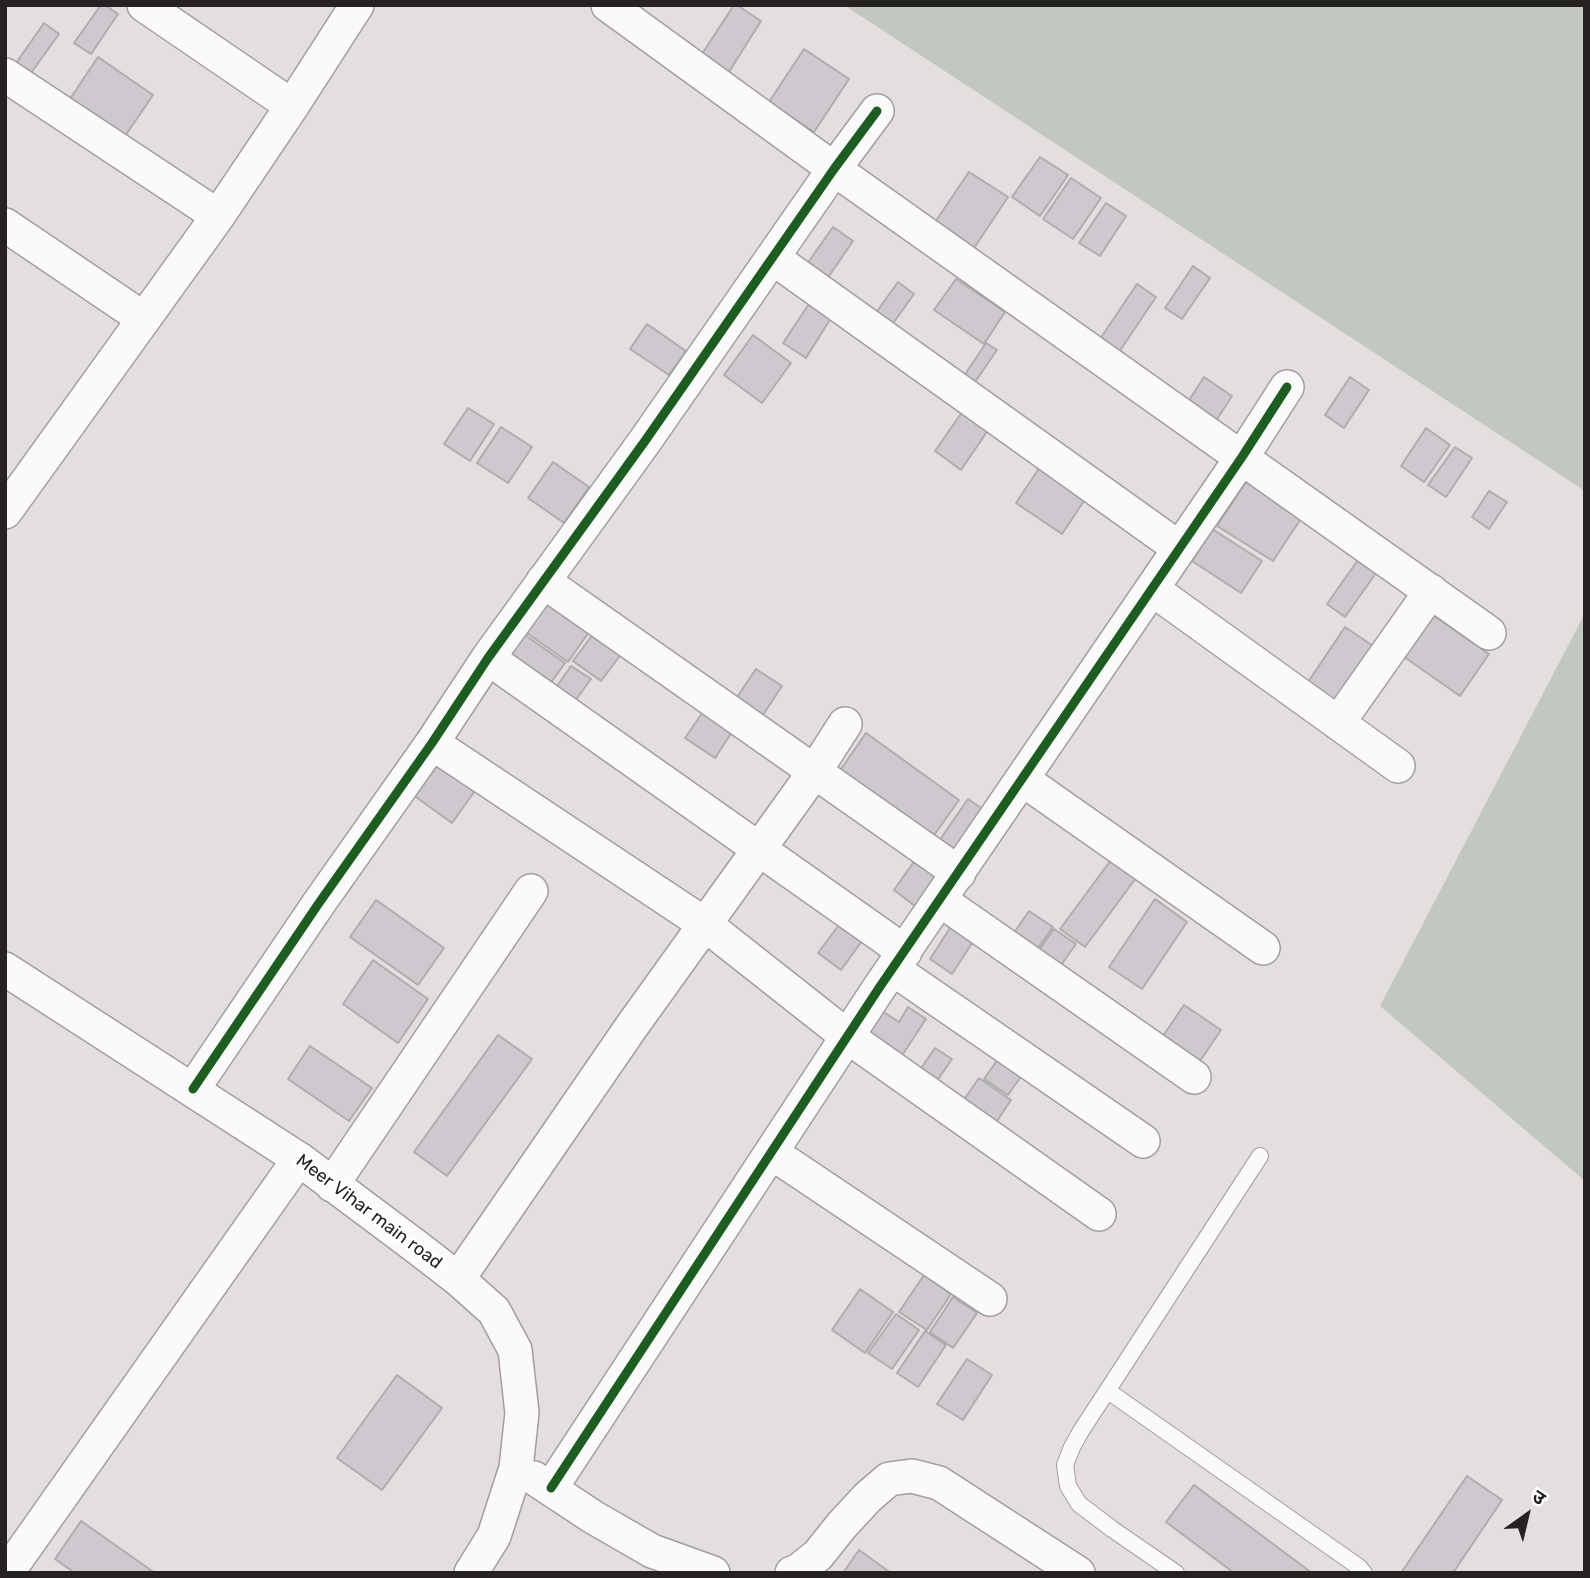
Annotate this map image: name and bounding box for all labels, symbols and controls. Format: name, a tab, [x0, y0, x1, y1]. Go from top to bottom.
street label: Meer Vihar main road	[292, 1150, 446, 1274]
north arrow	[1492, 1480, 1562, 1550]
text: उ	[1528, 1485, 1550, 1510]

